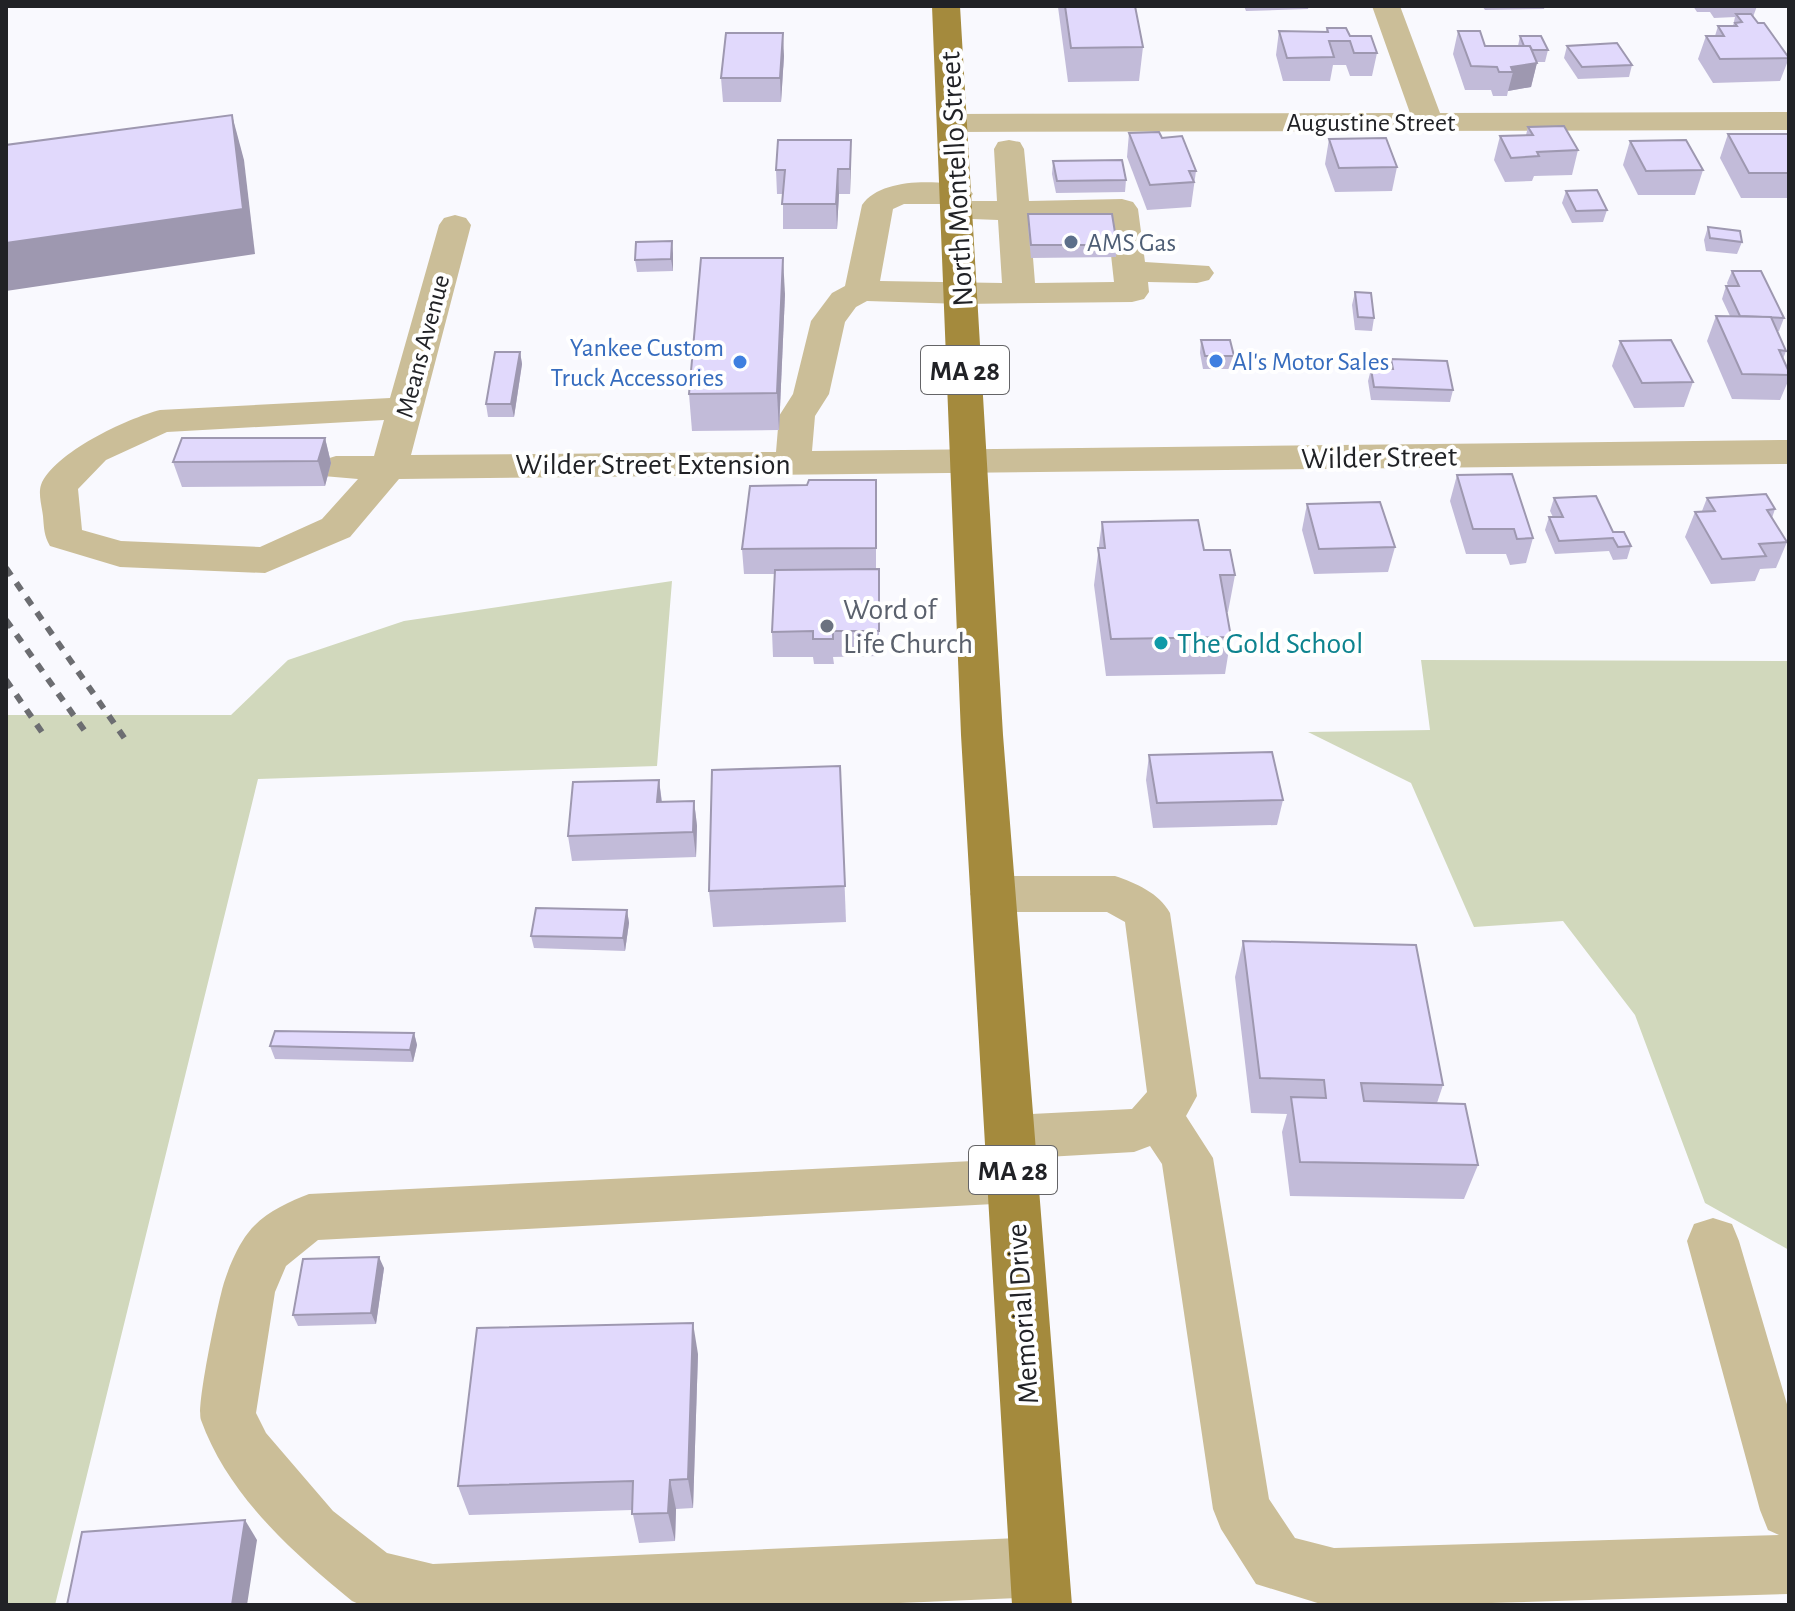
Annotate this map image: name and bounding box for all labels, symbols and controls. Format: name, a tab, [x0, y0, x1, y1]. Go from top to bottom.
street label: North Montello Street	[935, 50, 979, 307]
street label: Augustine Street	[1287, 110, 1455, 136]
place label: AMS Gas	[1087, 230, 1176, 256]
marker: AMS Gas	[1062, 233, 1080, 251]
street label: Means Avenue	[391, 272, 455, 421]
place label: Yankee Custom Truck Accessories	[551, 335, 724, 391]
road number: MA 28	[921, 346, 1009, 394]
place label: Al's Motor Sales	[1232, 349, 1389, 375]
marker: Al's Motor Sales	[1207, 352, 1225, 370]
marker: Yankee Custom Truck Accessories	[731, 353, 749, 371]
street label: Wilder Street	[1301, 442, 1458, 474]
street label: Wilder Street Extension	[515, 450, 791, 480]
place label: Word of Life Church	[843, 595, 973, 659]
marker: Word of Life Church	[818, 617, 836, 635]
place label: The Gold School	[1177, 629, 1363, 659]
marker: The Gold School	[1152, 634, 1170, 652]
road number: MA 28	[969, 1146, 1057, 1194]
street label: Memorial Drive	[1002, 1223, 1044, 1405]

